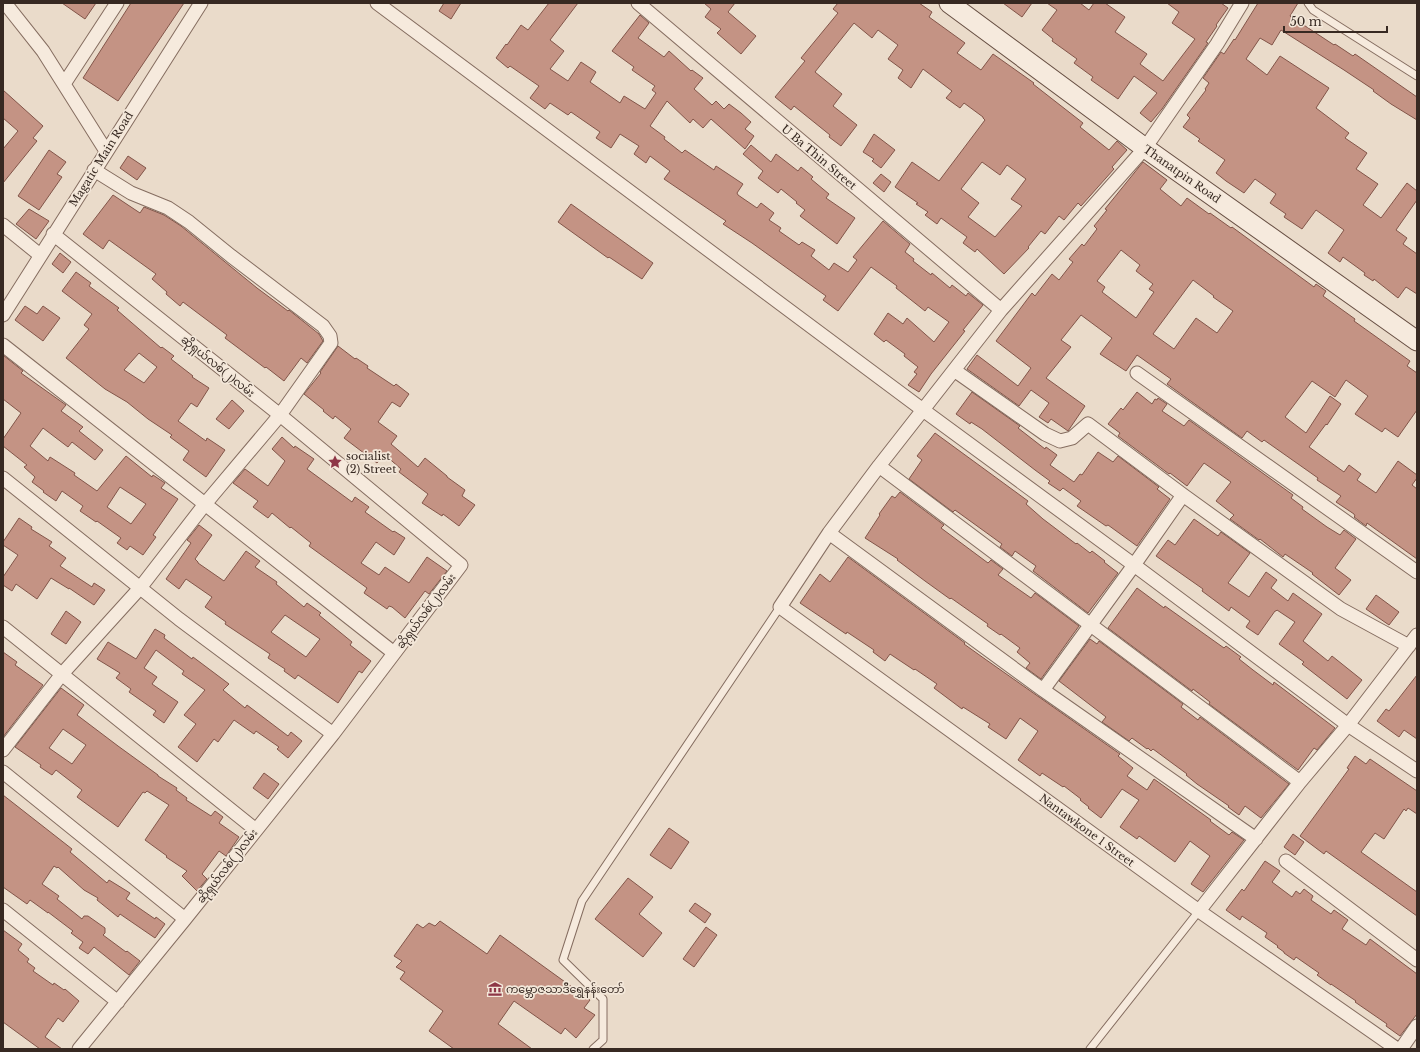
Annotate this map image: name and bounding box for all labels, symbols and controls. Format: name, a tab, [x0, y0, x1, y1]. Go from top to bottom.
scale bar	[1284, 8, 1387, 34]
text: 50 m	[1290, 14, 1322, 29]
street label: Magatic Main Road	[66, 108, 136, 209]
street label: U Ba Thin Street	[779, 121, 860, 193]
street label: Thanatpin Road	[1140, 142, 1224, 206]
street label: ဆိုရှယ်လစ်(၂)လမ်း	[177, 332, 258, 402]
place label: socialist (2) Street	[346, 449, 397, 476]
place icon: socialist (2) Street	[327, 454, 343, 470]
street label: ဆိုရှယ်လစ်(၂)လမ်း	[393, 571, 461, 653]
street label: Nantawkone 1 Street	[1037, 791, 1138, 870]
street label: ဆိုရှယ်လစ်(၂)လမ်း	[194, 826, 262, 907]
museum icon: ကမ္ဘောဇသာဒီရွှေနန်းတော်	[487, 981, 503, 997]
place label: ကမ္ဘောဇသာဒီရွှေနန်းတော်	[506, 982, 624, 998]

